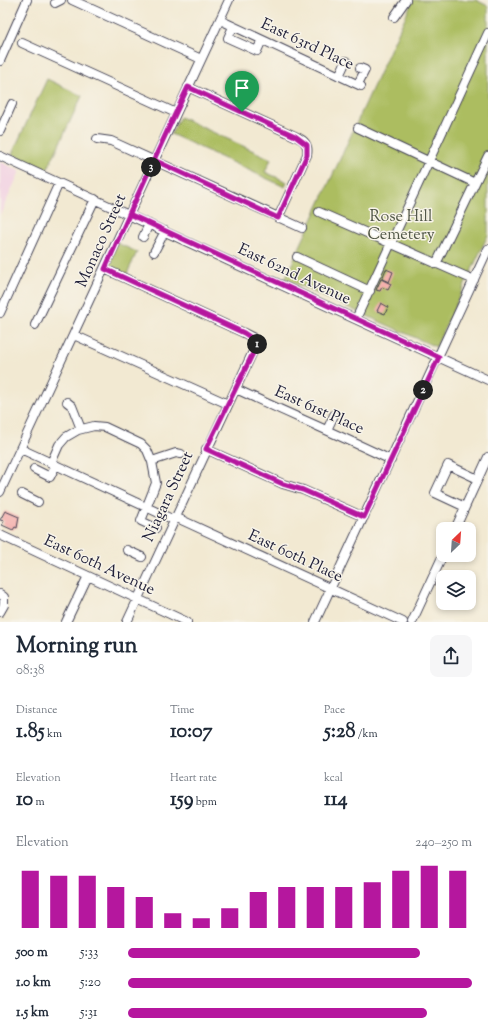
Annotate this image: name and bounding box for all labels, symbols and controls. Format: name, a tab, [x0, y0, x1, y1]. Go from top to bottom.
street label: East 63rd Place	[257, 13, 357, 77]
pin	[225, 71, 259, 112]
icon: arrive	[231, 77, 253, 99]
pin: 3	[141, 157, 161, 177]
text: 3	[149, 159, 153, 175]
street label: Monaco Street	[71, 190, 133, 292]
park label: Rose Hill Cemetery	[367, 206, 435, 247]
street label: East 62nd Avenue	[234, 239, 354, 311]
pin: 1	[247, 334, 267, 354]
text: 1	[255, 336, 259, 352]
pin: 2	[413, 380, 433, 400]
street label: East 61st Place	[271, 381, 367, 441]
text: 2	[420, 382, 426, 398]
street label: Niagara Street	[138, 448, 200, 546]
north arrow	[436, 522, 476, 562]
map controls	[436, 522, 476, 610]
street label: East 60th Place	[244, 525, 346, 589]
street label: East 60th Avenue	[40, 530, 158, 602]
button: layers	[436, 570, 476, 610]
text: Morning run	[16, 631, 138, 663]
button: share	[430, 635, 472, 677]
text: 08:38	[16, 662, 45, 680]
text: Distance	[16, 702, 57, 718]
text: Time	[170, 702, 194, 718]
text: Pace	[324, 702, 345, 718]
text: 1.85	[16, 718, 45, 747]
text: 10:07	[170, 718, 213, 747]
text: 5:28	[324, 718, 355, 747]
text: km	[45, 726, 62, 742]
text: /km	[355, 726, 378, 742]
text: Elevation	[16, 770, 61, 786]
text: Heart rate	[170, 770, 217, 786]
text: kcal	[324, 770, 343, 786]
text: 10	[16, 786, 33, 815]
text: 159	[170, 786, 193, 815]
text: 114	[324, 786, 348, 815]
text: m	[33, 794, 45, 810]
text: bpm	[193, 794, 217, 810]
text: Elevation	[16, 834, 69, 852]
text: 240–250 m	[415, 834, 472, 852]
text: 500 m	[16, 944, 48, 962]
text: 5:33	[80, 944, 98, 962]
text: 1.0 km	[16, 974, 51, 992]
text: 5:20	[80, 974, 101, 992]
text: 1.5 km	[16, 1004, 49, 1022]
text: 5:31	[80, 1004, 98, 1022]

